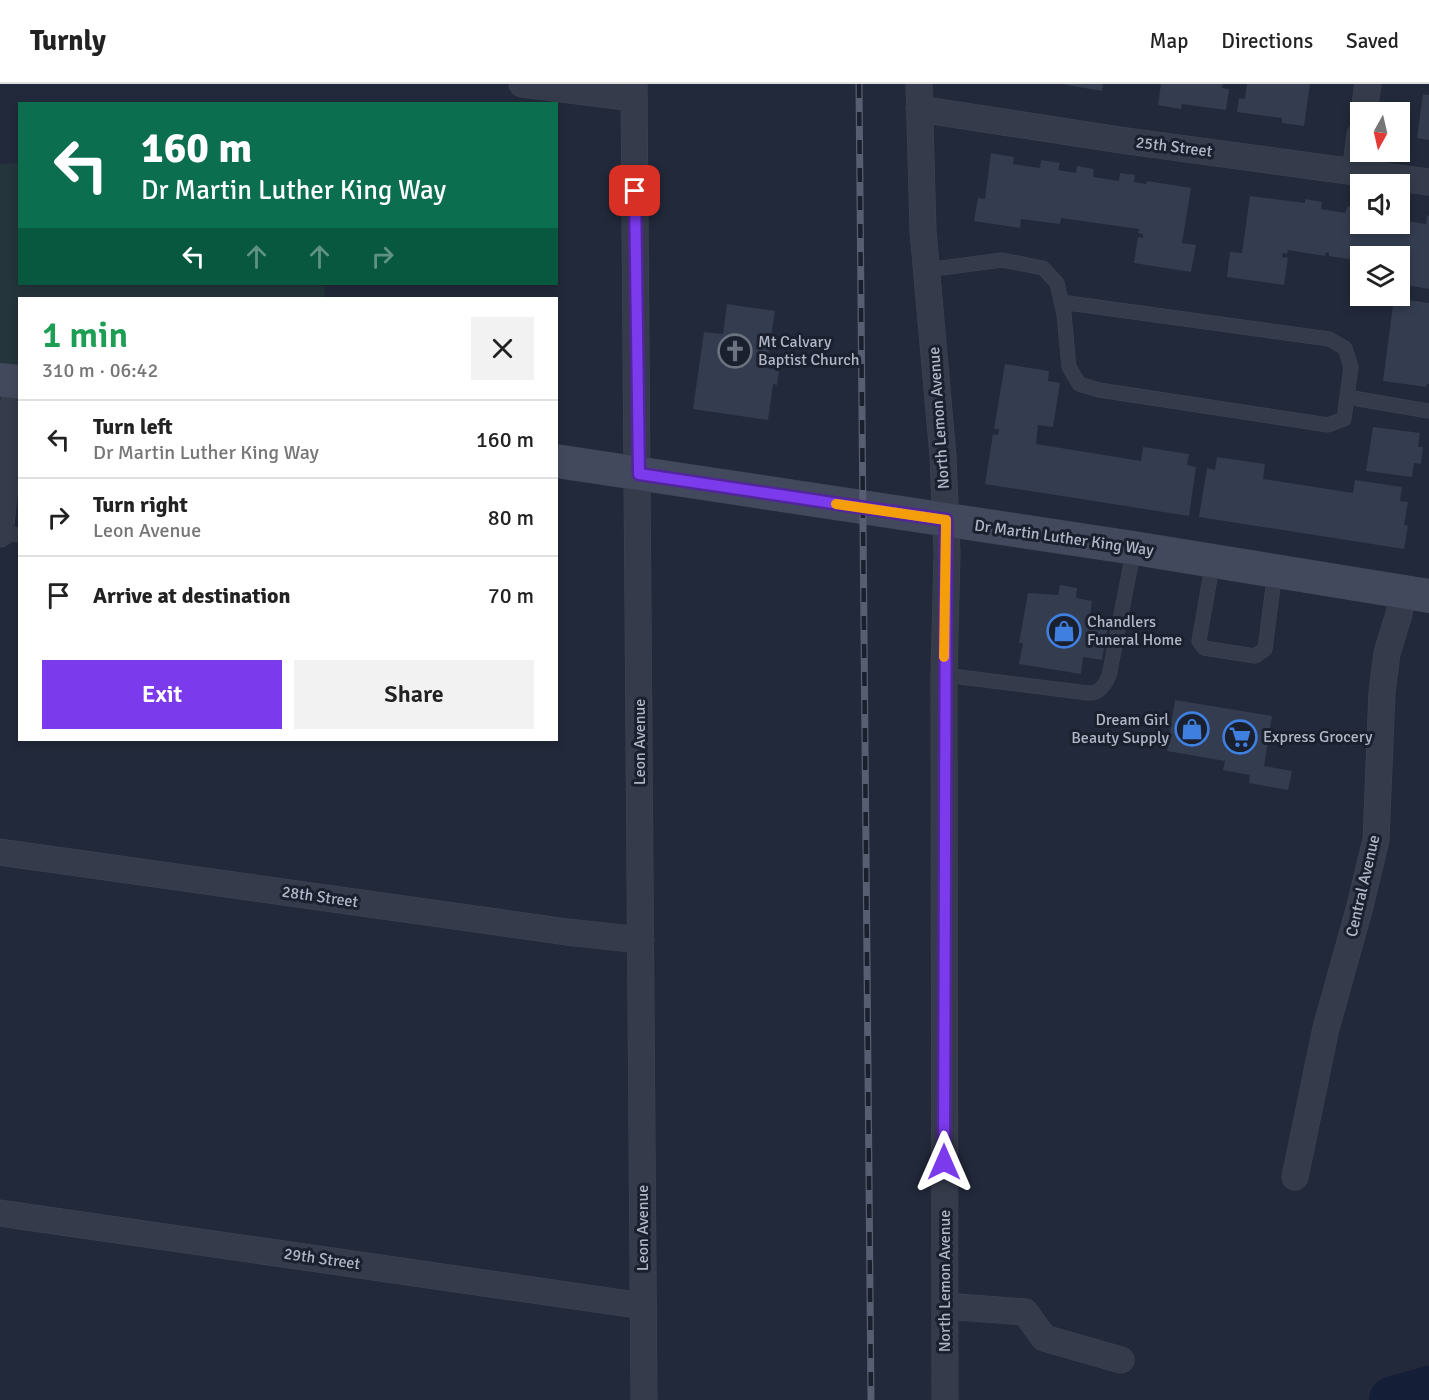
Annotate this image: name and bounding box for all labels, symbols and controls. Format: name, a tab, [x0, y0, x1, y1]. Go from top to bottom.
text: Turnly	[30, 24, 106, 58]
text: Map	[1150, 28, 1188, 54]
text: Directions	[1221, 28, 1313, 54]
text: Saved	[1346, 28, 1399, 54]
north arrow	[1350, 102, 1410, 162]
map controls	[1350, 102, 1410, 306]
text: 160 m	[141, 123, 252, 174]
icon: left	[42, 126, 120, 204]
street label: 25th Street	[1135, 132, 1214, 162]
pin	[609, 165, 660, 216]
text: Dr Martin Luther King Way	[141, 174, 446, 207]
icon: arrive	[618, 174, 651, 207]
button: sound	[1350, 174, 1410, 234]
icon: left	[177, 240, 210, 273]
icon: ahead	[240, 240, 273, 273]
icon: ahead	[303, 240, 336, 273]
icon: right	[366, 240, 399, 273]
button: layers	[1350, 246, 1410, 306]
text: 1 min	[42, 313, 128, 358]
button: close	[471, 317, 534, 380]
place label: Mt Calvary Baptist Church	[758, 332, 859, 370]
church icon: Mt Calvary Baptist Church	[717, 333, 753, 369]
street label: North Lemon Avenue	[924, 346, 954, 490]
text: 310 m · 06:42	[42, 358, 158, 383]
text: Turn left	[93, 413, 173, 440]
icon: left	[42, 423, 75, 456]
text: 160 m	[476, 426, 534, 453]
text: Dr Martin Luther King Way	[93, 440, 319, 465]
text: Turn right	[93, 491, 188, 518]
icon: right	[42, 501, 75, 534]
text: 80 m	[488, 504, 534, 531]
street label: Dr Martin Luther King Way	[973, 516, 1155, 561]
text: Leon Avenue	[93, 518, 201, 543]
icon: arrive	[42, 579, 75, 612]
text: Arrive at destination	[93, 582, 290, 609]
text: 70 m	[488, 582, 534, 609]
place label: Chandlers Funeral Home	[1087, 612, 1182, 650]
shop icon: Chandlers Funeral Home	[1046, 613, 1082, 649]
button: Exit	[42, 660, 282, 729]
button: Share	[294, 660, 534, 729]
street label: Leon Avenue	[630, 699, 650, 785]
place label: Dream Girl Beauty Supply	[1071, 710, 1170, 748]
shop icon: Dream Girl Beauty Supply	[1174, 711, 1210, 747]
supermarket icon: Express Grocery	[1222, 719, 1258, 755]
place label: Express Grocery	[1263, 727, 1373, 747]
street label: Central Avenue	[1342, 833, 1384, 939]
street label: 28th Street	[281, 882, 360, 912]
position arrow	[912, 1130, 976, 1194]
street label: Leon Avenue	[633, 1185, 653, 1271]
street label: North Lemon Avenue	[935, 1210, 955, 1352]
street label: 29th Street	[283, 1244, 362, 1274]

